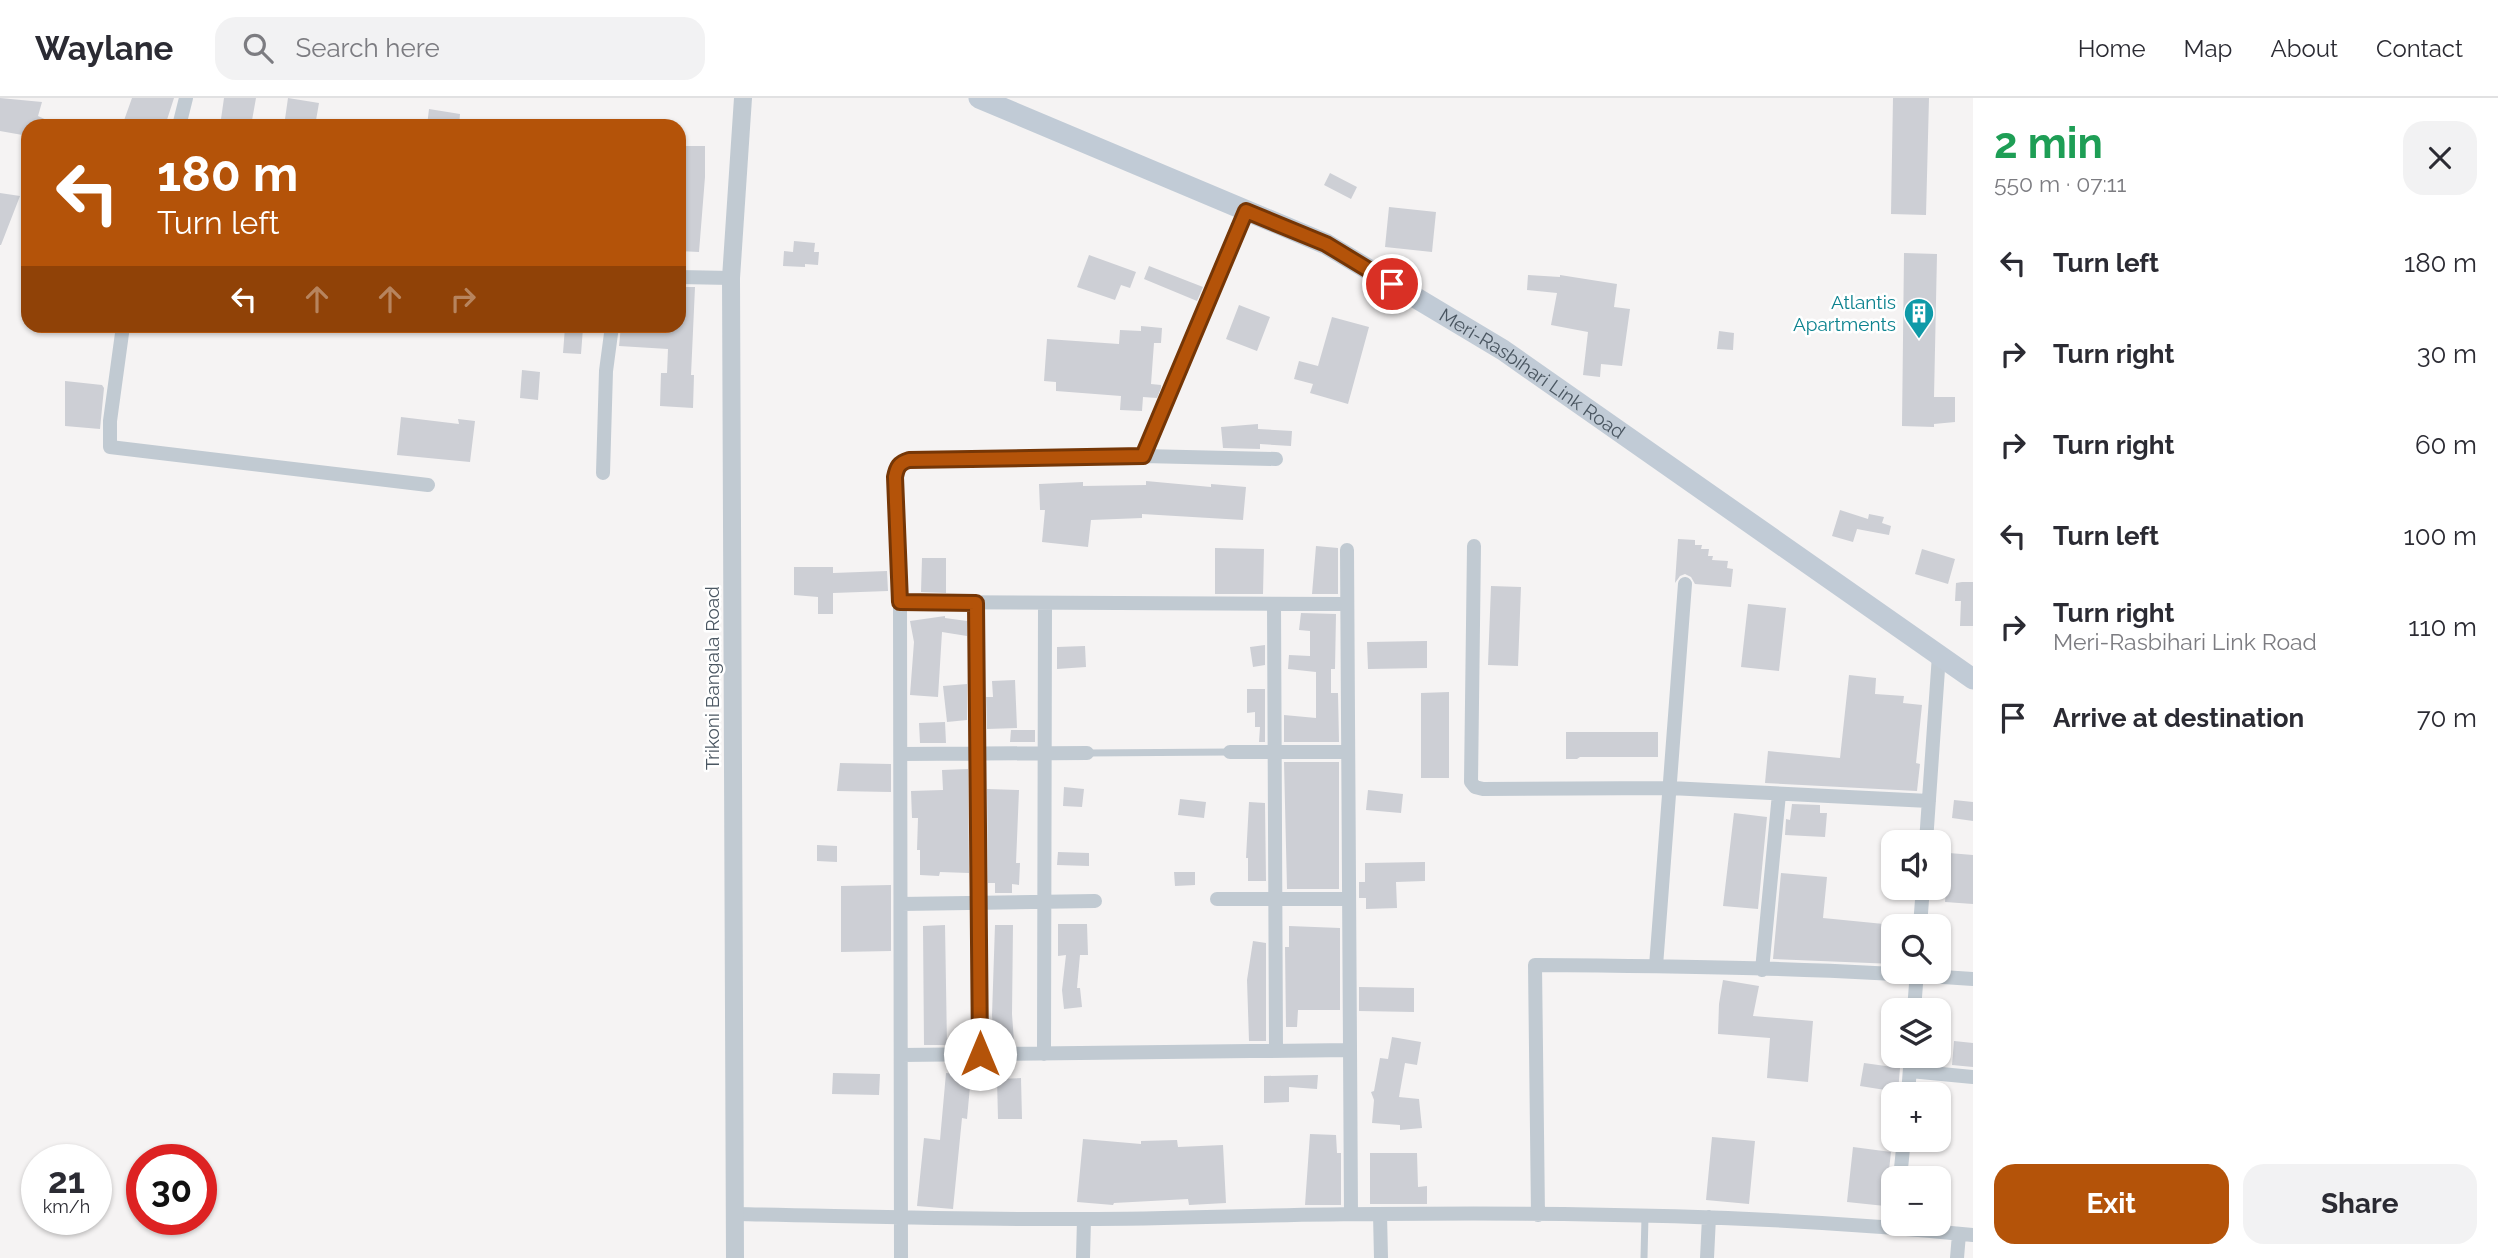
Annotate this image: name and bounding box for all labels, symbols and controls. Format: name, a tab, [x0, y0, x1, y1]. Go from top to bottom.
search box	[215, 17, 705, 80]
text: Waylane	[35, 29, 173, 68]
icon: search	[239, 29, 277, 67]
text: Search here	[295, 33, 440, 63]
text: Home	[2078, 34, 2146, 63]
text: Map	[2184, 34, 2232, 63]
text: About	[2270, 34, 2338, 63]
text: Contact	[2376, 34, 2463, 63]
text: 2 min	[1994, 119, 2103, 168]
button: close	[2403, 121, 2477, 195]
text: 180 m	[157, 145, 298, 202]
icon: left	[42, 147, 133, 238]
text: 550 m · 07:11	[1994, 170, 2126, 197]
text: Turn left	[157, 204, 279, 241]
icon: left	[1994, 244, 2032, 282]
text: Turn left	[2053, 248, 2159, 278]
text: 180 m	[2404, 248, 2477, 278]
pin	[1362, 254, 1422, 314]
icon: arrive	[1373, 265, 1411, 303]
icon: left	[225, 280, 263, 318]
icon: ahead	[298, 280, 336, 318]
icon: ahead	[371, 280, 409, 318]
icon: right	[444, 280, 482, 318]
place label: Atlantis Apartments	[1793, 291, 1896, 335]
building icon: Atlantis Apartments	[1902, 296, 1936, 340]
street label: Meri-Rasbihari Link Road	[1436, 304, 1629, 443]
icon: right	[1994, 335, 2032, 373]
text: Turn right	[2053, 339, 2174, 369]
text: 30 m	[2417, 339, 2477, 369]
icon: right	[1994, 426, 2032, 464]
text: Turn right	[2053, 430, 2174, 460]
text: 60 m	[2415, 430, 2477, 460]
icon: left	[1994, 517, 2032, 555]
text: Turn left	[2053, 521, 2159, 551]
text: 100 m	[2404, 521, 2477, 551]
street label: Trikoni Bangala Road	[701, 586, 723, 770]
text: Turn right	[2053, 598, 2174, 628]
icon: right	[1994, 608, 2032, 646]
text: 110 m	[2408, 612, 2477, 642]
text: Meri-Rasbihari Link Road	[2053, 628, 2317, 655]
icon: arrive	[1994, 699, 2032, 737]
text: Arrive at destination	[2053, 703, 2304, 733]
text: 70 m	[2417, 703, 2477, 733]
map controls	[1881, 830, 1951, 1236]
button: sound	[1881, 830, 1951, 900]
button: search	[1881, 914, 1951, 984]
button: layers	[1881, 998, 1951, 1068]
position arrow	[943, 1017, 1017, 1091]
button: +	[1881, 1082, 1951, 1152]
speed limit sign: 30	[126, 1144, 217, 1235]
text: 21	[48, 1160, 85, 1201]
button: Exit	[1994, 1164, 2229, 1244]
button: Share	[2243, 1164, 2477, 1244]
button: −	[1881, 1166, 1951, 1236]
text: km/h	[43, 1196, 90, 1217]

